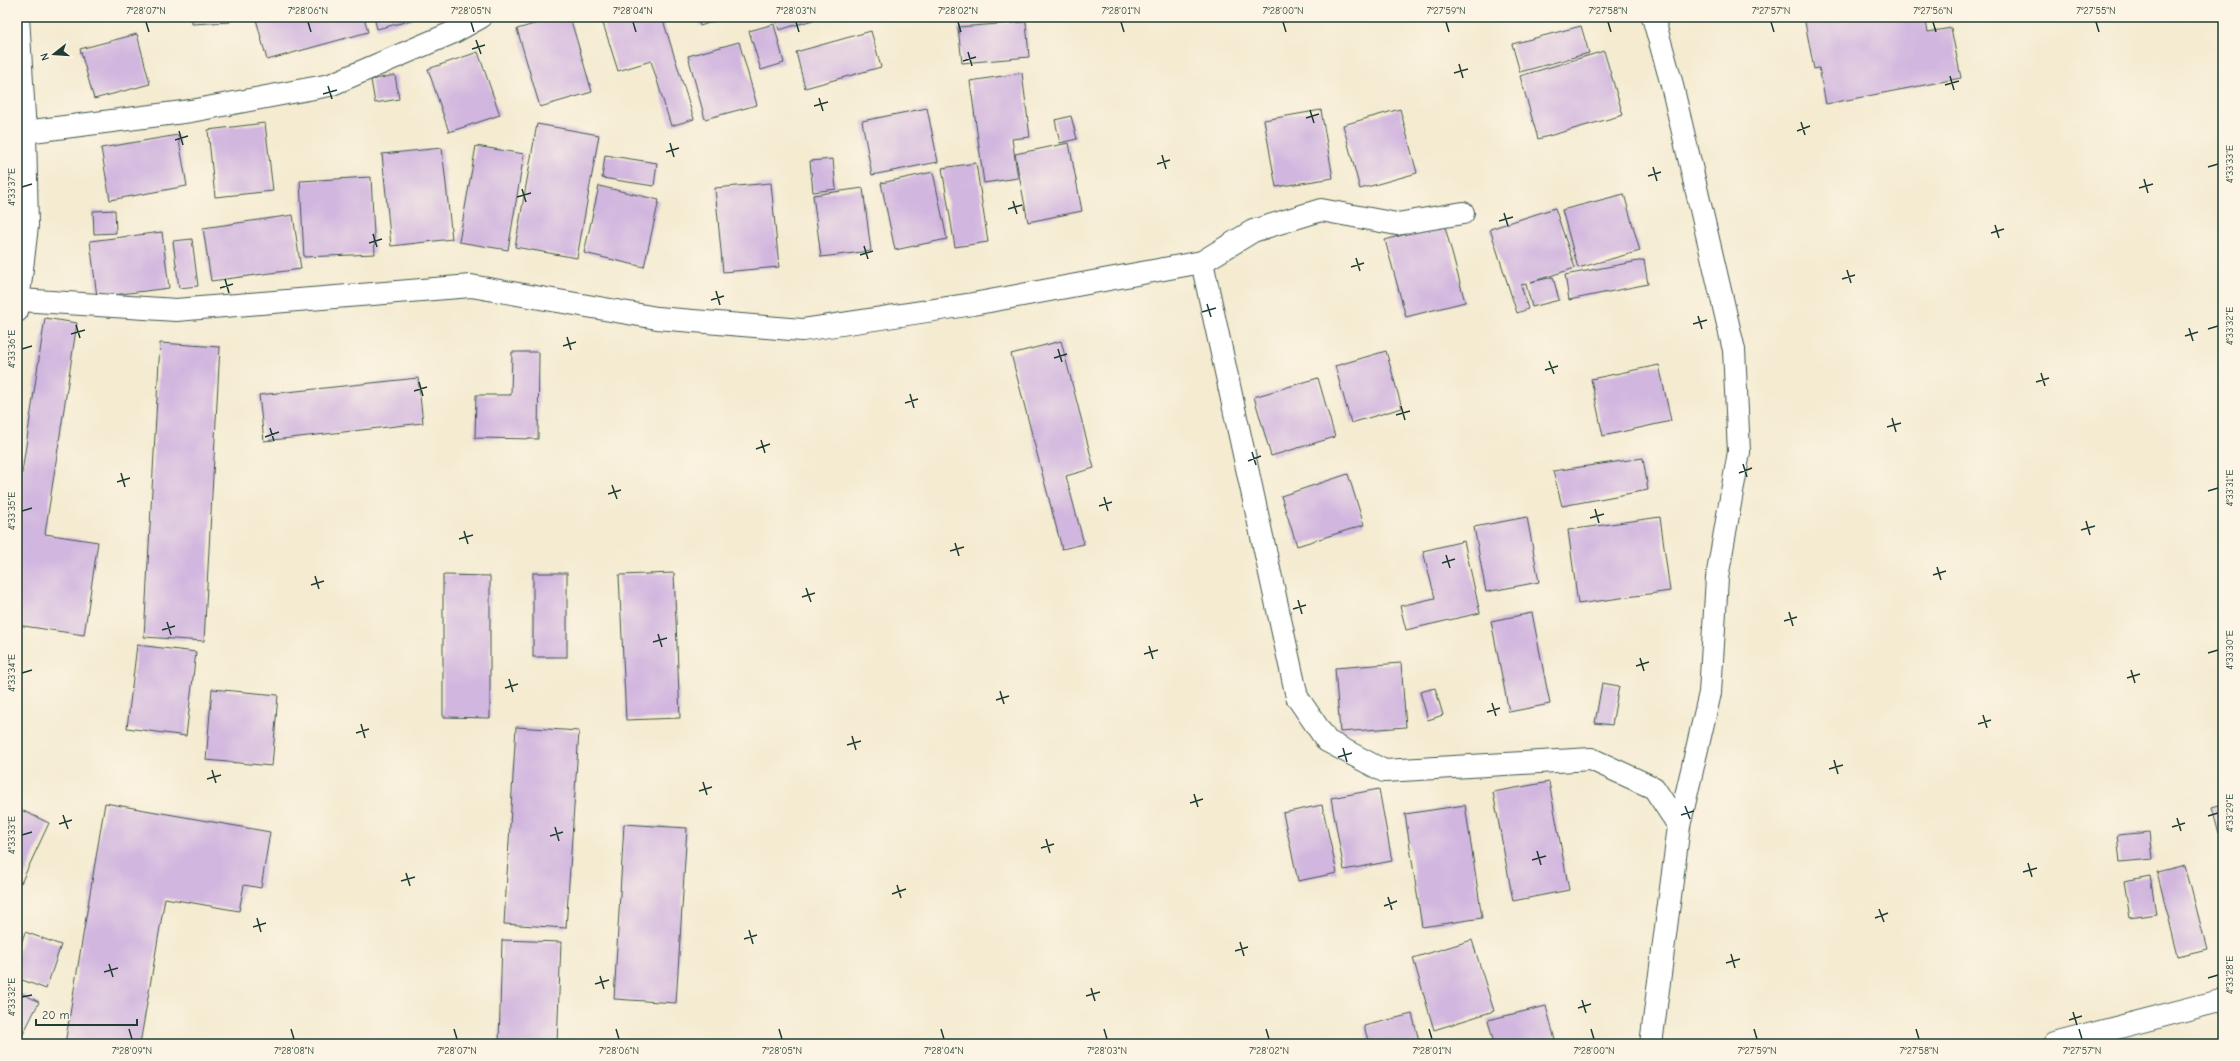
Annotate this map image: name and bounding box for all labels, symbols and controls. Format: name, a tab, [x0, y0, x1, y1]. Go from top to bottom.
text: 7°28'07"N	[126, 5, 166, 17]
text: 7°28'06"N	[288, 5, 328, 17]
text: 7°28'05"N	[451, 5, 491, 17]
text: 7°28'04"N	[613, 5, 653, 17]
text: 7°28'03"N	[776, 5, 816, 17]
text: 7°28'02"N	[938, 5, 978, 17]
text: 7°28'01"N	[1102, 5, 1140, 17]
text: 7°28'00"N	[1262, 5, 1304, 17]
text: 7°27'59"N	[1426, 5, 1466, 17]
text: 7°27'58"N	[1589, 5, 1628, 17]
text: 7°27'57"N	[1752, 5, 1790, 17]
text: 7°27'56"N	[1913, 5, 1953, 17]
text: 7°27'55"N	[2076, 5, 2116, 17]
north arrow	[34, 34, 74, 74]
text: N	[38, 51, 52, 62]
text: 4°33'33"E	[2224, 145, 2236, 183]
text: 4°33'37"E	[6, 168, 18, 206]
text: 4°33'32"E	[2224, 307, 2236, 345]
text: 4°33'36"E	[6, 330, 18, 368]
text: 4°33'31"E	[2224, 469, 2236, 507]
text: 4°33'35"E	[6, 492, 18, 530]
text: 4°33'30"E	[2224, 630, 2236, 670]
text: 4°33'34"E	[6, 654, 18, 692]
text: 4°33'29"E	[2224, 794, 2236, 832]
text: 4°33'33"E	[6, 816, 18, 854]
text: 4°33'28"E	[2224, 956, 2236, 994]
text: 4°33'32"E	[6, 978, 18, 1016]
scale bar	[36, 1001, 137, 1027]
text: 20 m	[42, 1008, 70, 1022]
text: 7°28'09"N	[112, 1045, 152, 1057]
text: 7°28'08"N	[274, 1045, 314, 1057]
text: 7°28'07"N	[437, 1045, 477, 1057]
text: 7°28'06"N	[599, 1045, 639, 1057]
text: 7°28'05"N	[762, 1045, 802, 1057]
text: 7°28'04"N	[924, 1045, 964, 1057]
text: 7°28'03"N	[1087, 1045, 1127, 1057]
text: 7°28'02"N	[1249, 1045, 1289, 1057]
text: 7°28'01"N	[1413, 1045, 1451, 1057]
text: 7°28'00"N	[1573, 1045, 1615, 1057]
text: 7°27'59"N	[1737, 1045, 1777, 1057]
text: 7°27'58"N	[1900, 1045, 1939, 1057]
text: 7°27'57"N	[2063, 1045, 2101, 1057]

